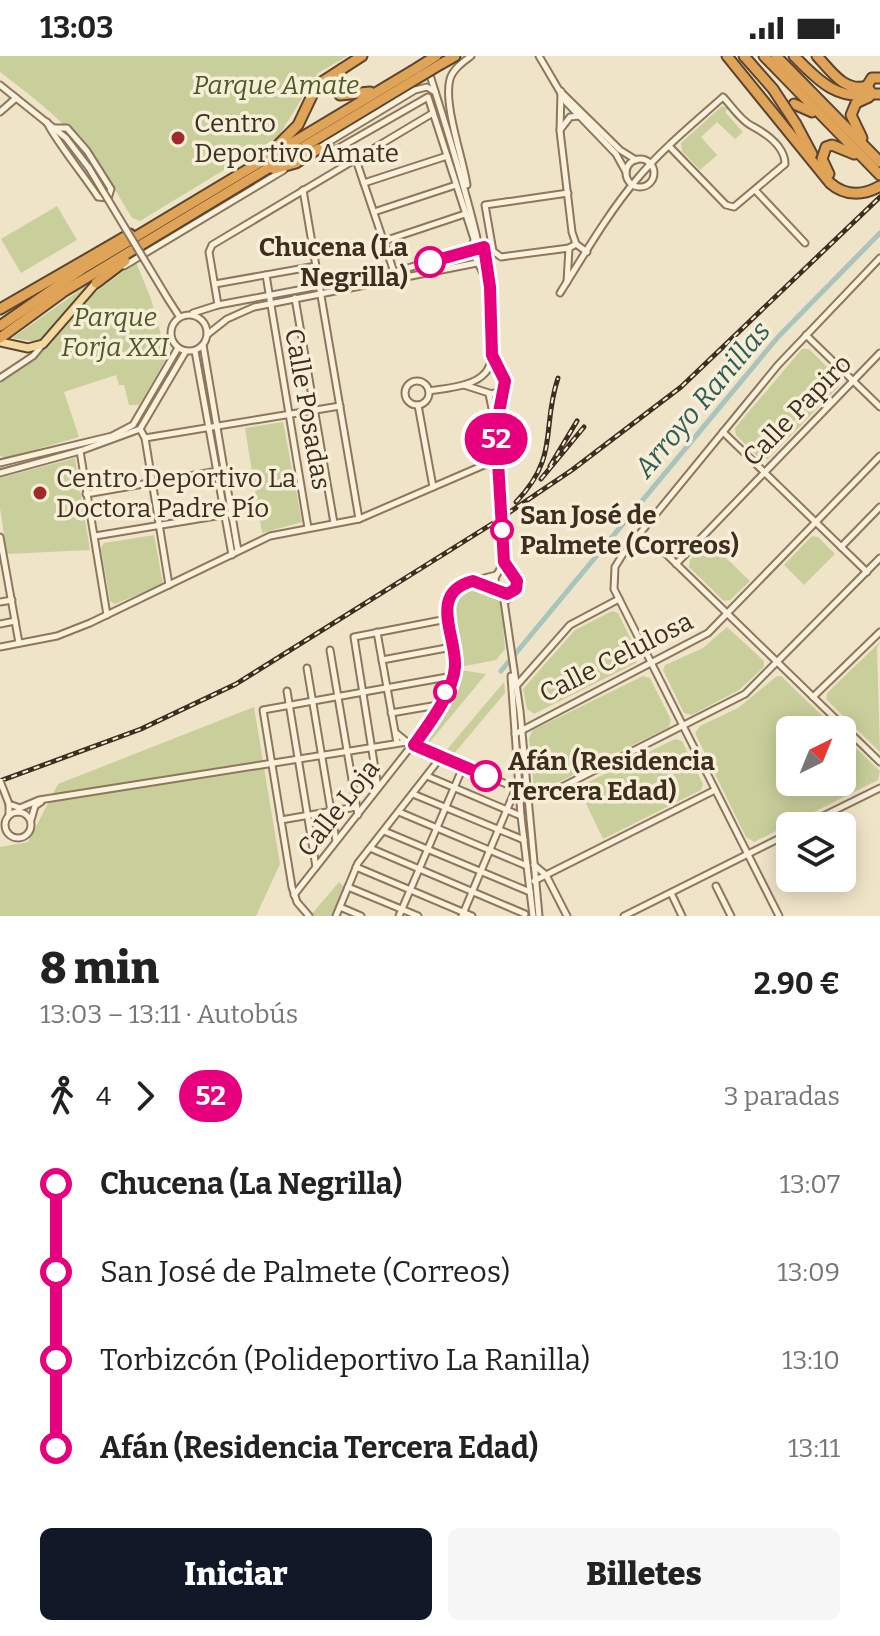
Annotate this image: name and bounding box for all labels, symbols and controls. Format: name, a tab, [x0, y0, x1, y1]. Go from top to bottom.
text: 13:03	[40, 10, 114, 46]
park label: Parque Amate	[193, 70, 359, 101]
place label: Centro Deportivo Amate	[194, 108, 399, 169]
marker: Centro Deportivo Amate	[169, 129, 187, 147]
place label: Chucena (La Negrilla)	[259, 232, 408, 293]
marker: Chucena (La Negrilla)	[415, 247, 445, 277]
park label: Parque Forja XXI	[61, 302, 170, 363]
water label: Arroyo Ranillas	[626, 315, 777, 486]
street label: Calle Posadas	[278, 326, 337, 492]
street label: Calle Papiro	[737, 348, 858, 473]
line badge: 52	[460, 413, 532, 465]
text: 52	[481, 422, 511, 455]
place label: Centro Deportivo La Doctora Padre Pío	[56, 463, 296, 524]
marker: Centro Deportivo La Doctora Padre Pío	[31, 484, 49, 502]
place label: San José de Palmete (Correos)	[520, 500, 739, 561]
marker: San José de Palmete (Correos)	[491, 519, 513, 541]
street label: Calle Celulosa	[534, 606, 698, 709]
unlabelled marker	[434, 681, 456, 703]
north arrow	[776, 716, 856, 796]
map controls	[776, 716, 856, 892]
place label: Afán (Residencia Tercera Edad)	[508, 746, 715, 807]
street label: Calle Loja	[291, 753, 386, 863]
marker: Afán (Residencia Tercera Edad)	[471, 761, 501, 791]
button: layers	[776, 812, 856, 892]
text: 8 min	[40, 942, 159, 995]
text: 2.90 €	[754, 966, 840, 1002]
text: 13:03 – 13:11 · Autobús	[40, 999, 298, 1030]
icon: walk	[40, 1074, 84, 1118]
icon: forward	[123, 1074, 167, 1118]
text: 52	[195, 1079, 226, 1112]
text: 4	[96, 1081, 111, 1112]
text: 3 paradas	[724, 1081, 840, 1112]
text: Chucena (La Negrilla)	[100, 1166, 402, 1202]
text: 13:07	[779, 1169, 840, 1200]
text: San José de Palmete (Correos)	[100, 1254, 510, 1290]
text: 13:09	[777, 1257, 840, 1288]
text: Torbizcón (Polideportivo La Ranilla)	[100, 1342, 590, 1378]
text: 13:10	[782, 1345, 840, 1376]
text: Afán (Residencia Tercera Edad)	[100, 1430, 538, 1466]
text: 13:11	[788, 1433, 840, 1464]
button: Iniciar	[40, 1528, 432, 1620]
button: Billetes	[448, 1528, 840, 1620]

